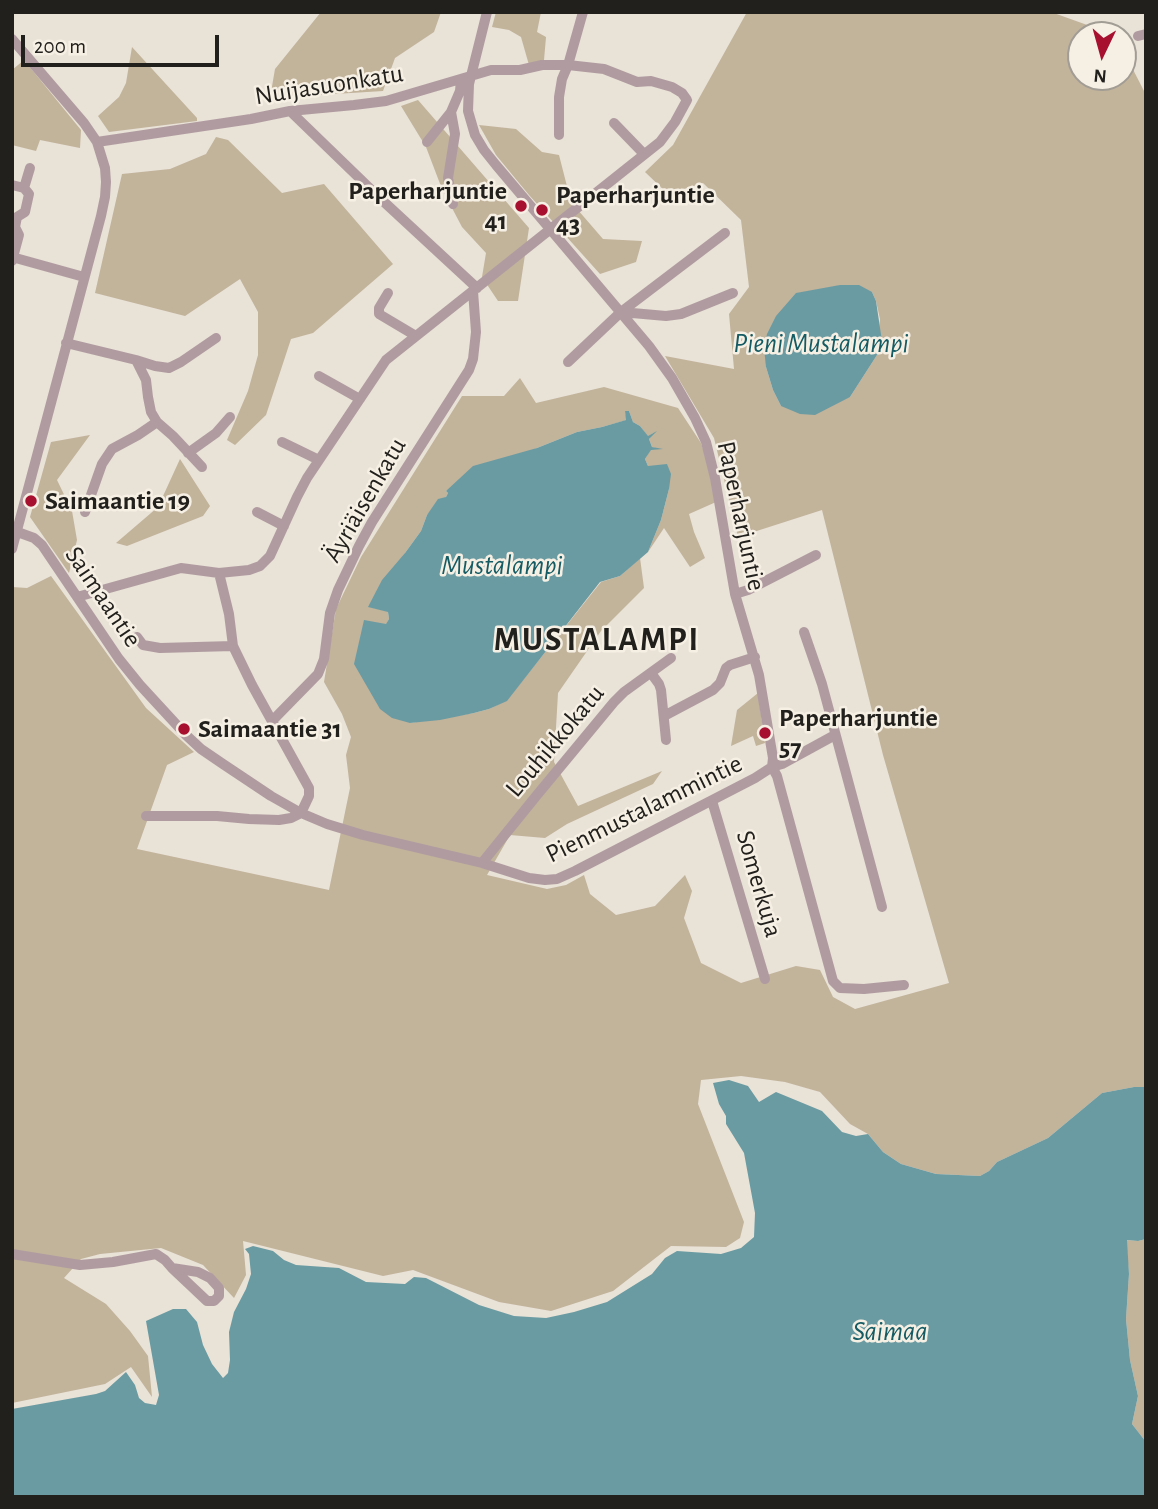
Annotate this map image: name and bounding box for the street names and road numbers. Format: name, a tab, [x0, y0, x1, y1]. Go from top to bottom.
street label: Nuijasuonkatu	[253, 58, 405, 112]
street label: Äyriäisenkatu	[317, 432, 413, 568]
street label: Paperharjuntie	[710, 438, 772, 594]
street label: Saimaantie	[58, 541, 148, 653]
street label: Louhikkokatu	[499, 678, 611, 804]
street label: Pienmustalammintie	[541, 748, 747, 870]
street label: Somerkuja	[729, 827, 789, 941]

